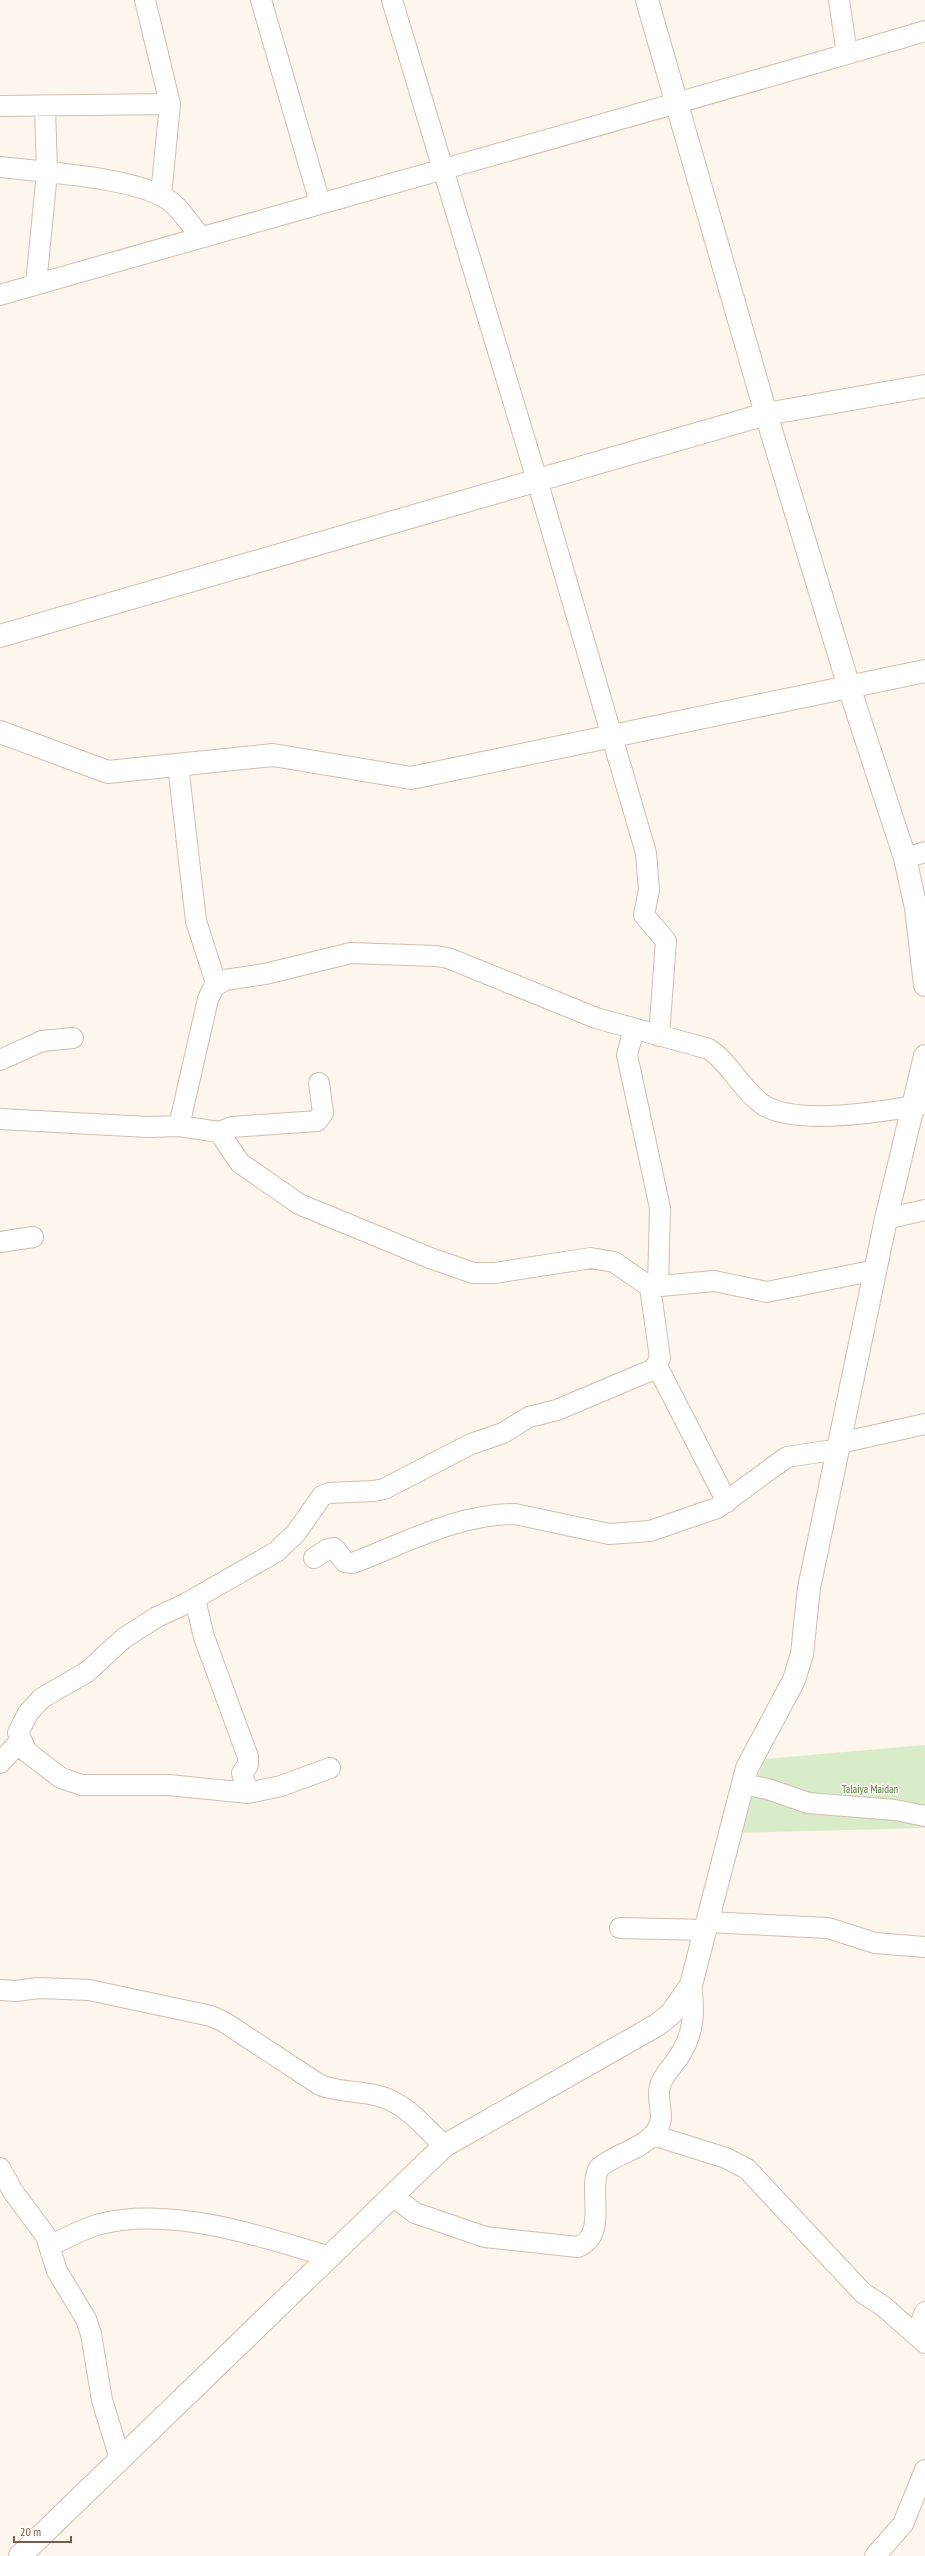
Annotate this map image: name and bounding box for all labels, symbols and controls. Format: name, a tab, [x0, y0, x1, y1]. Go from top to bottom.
park label: Talaiya Maidan	[842, 1782, 898, 1796]
scale bar	[14, 2518, 71, 2544]
text: 20 m	[20, 2524, 41, 2539]

